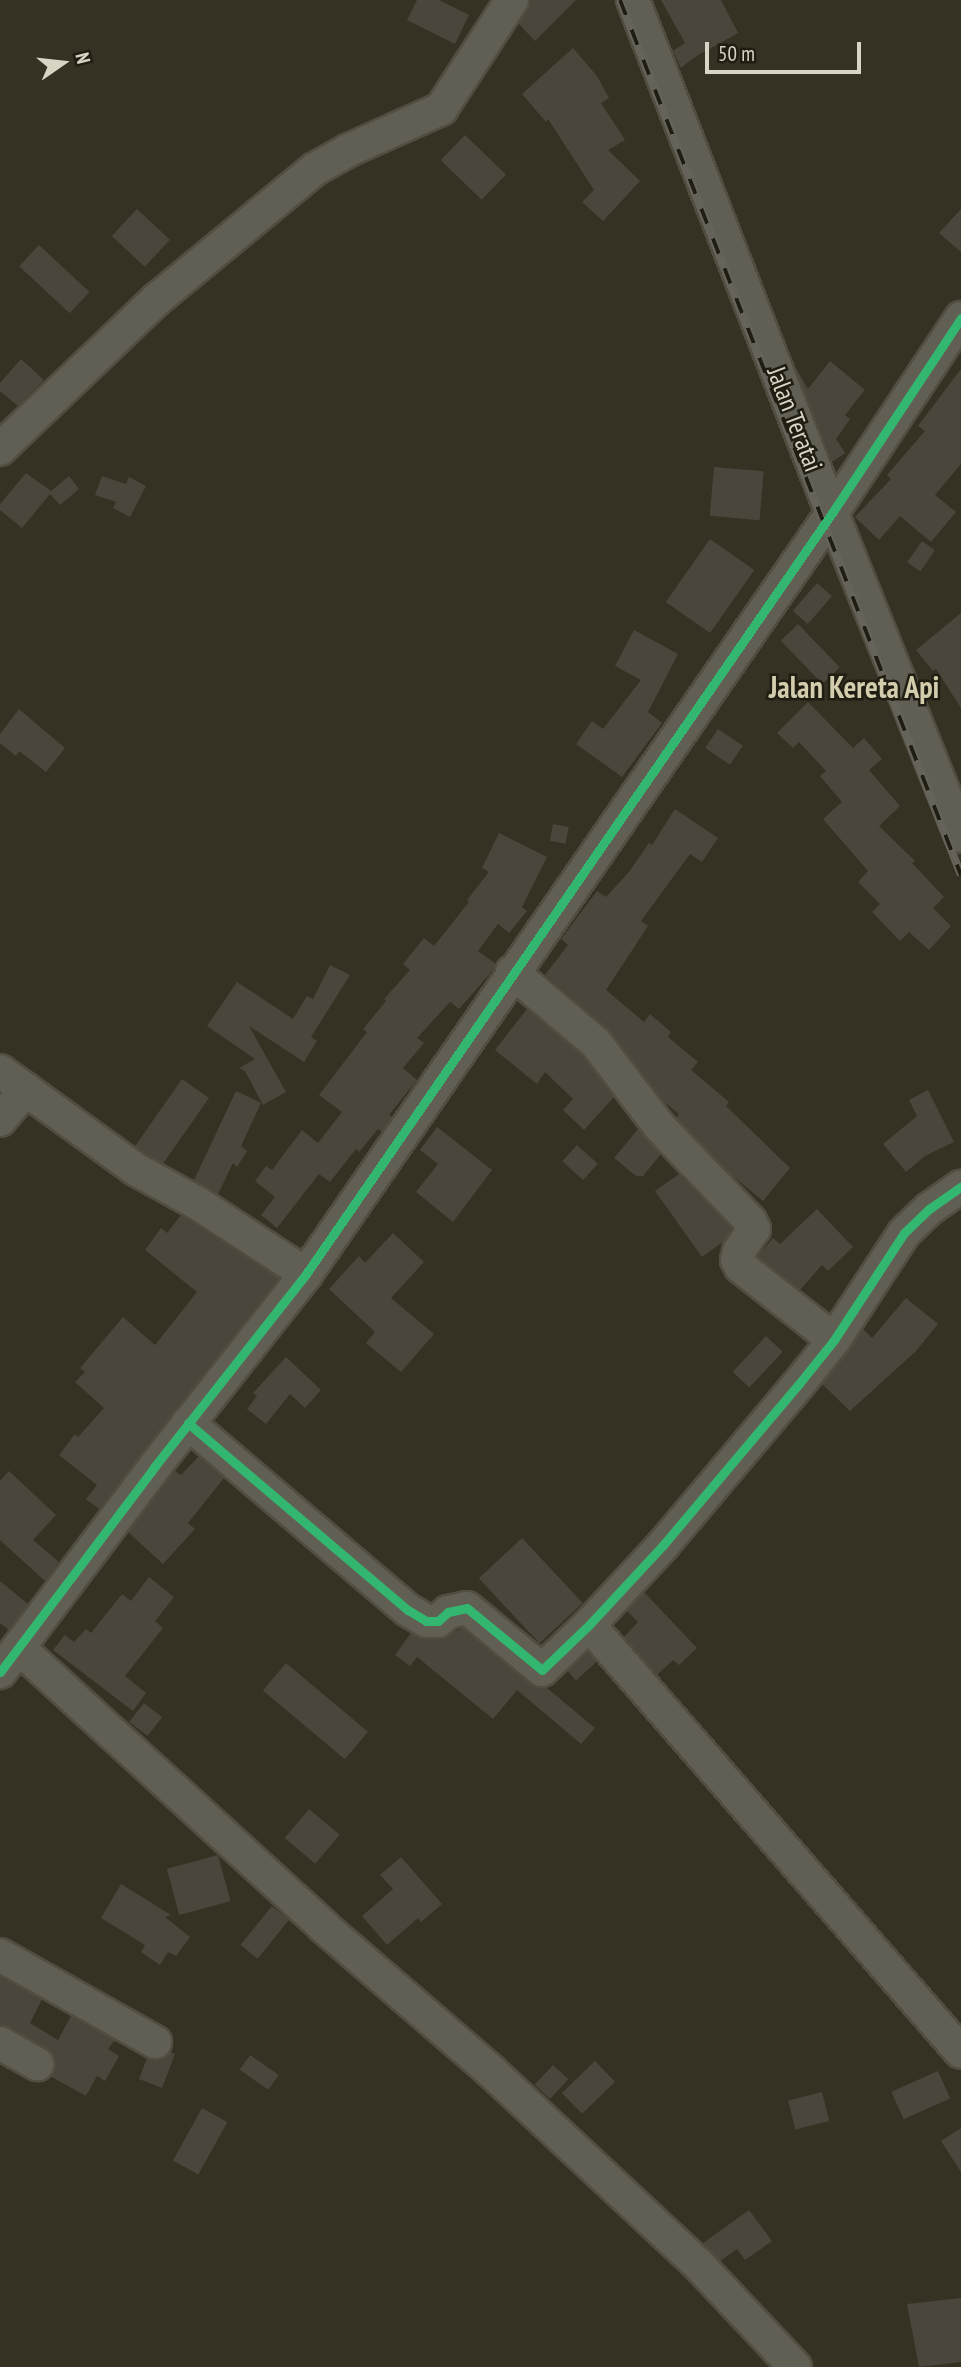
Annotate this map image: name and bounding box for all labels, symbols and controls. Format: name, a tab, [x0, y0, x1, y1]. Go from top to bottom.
north arrow	[28, 28, 98, 98]
scale bar	[709, 28, 865, 72]
text: 50 m	[718, 40, 755, 67]
text: N	[70, 50, 96, 66]
street label: Jalan Teratai	[761, 362, 829, 476]
district label: Jalan Kereta Api	[768, 669, 940, 705]

